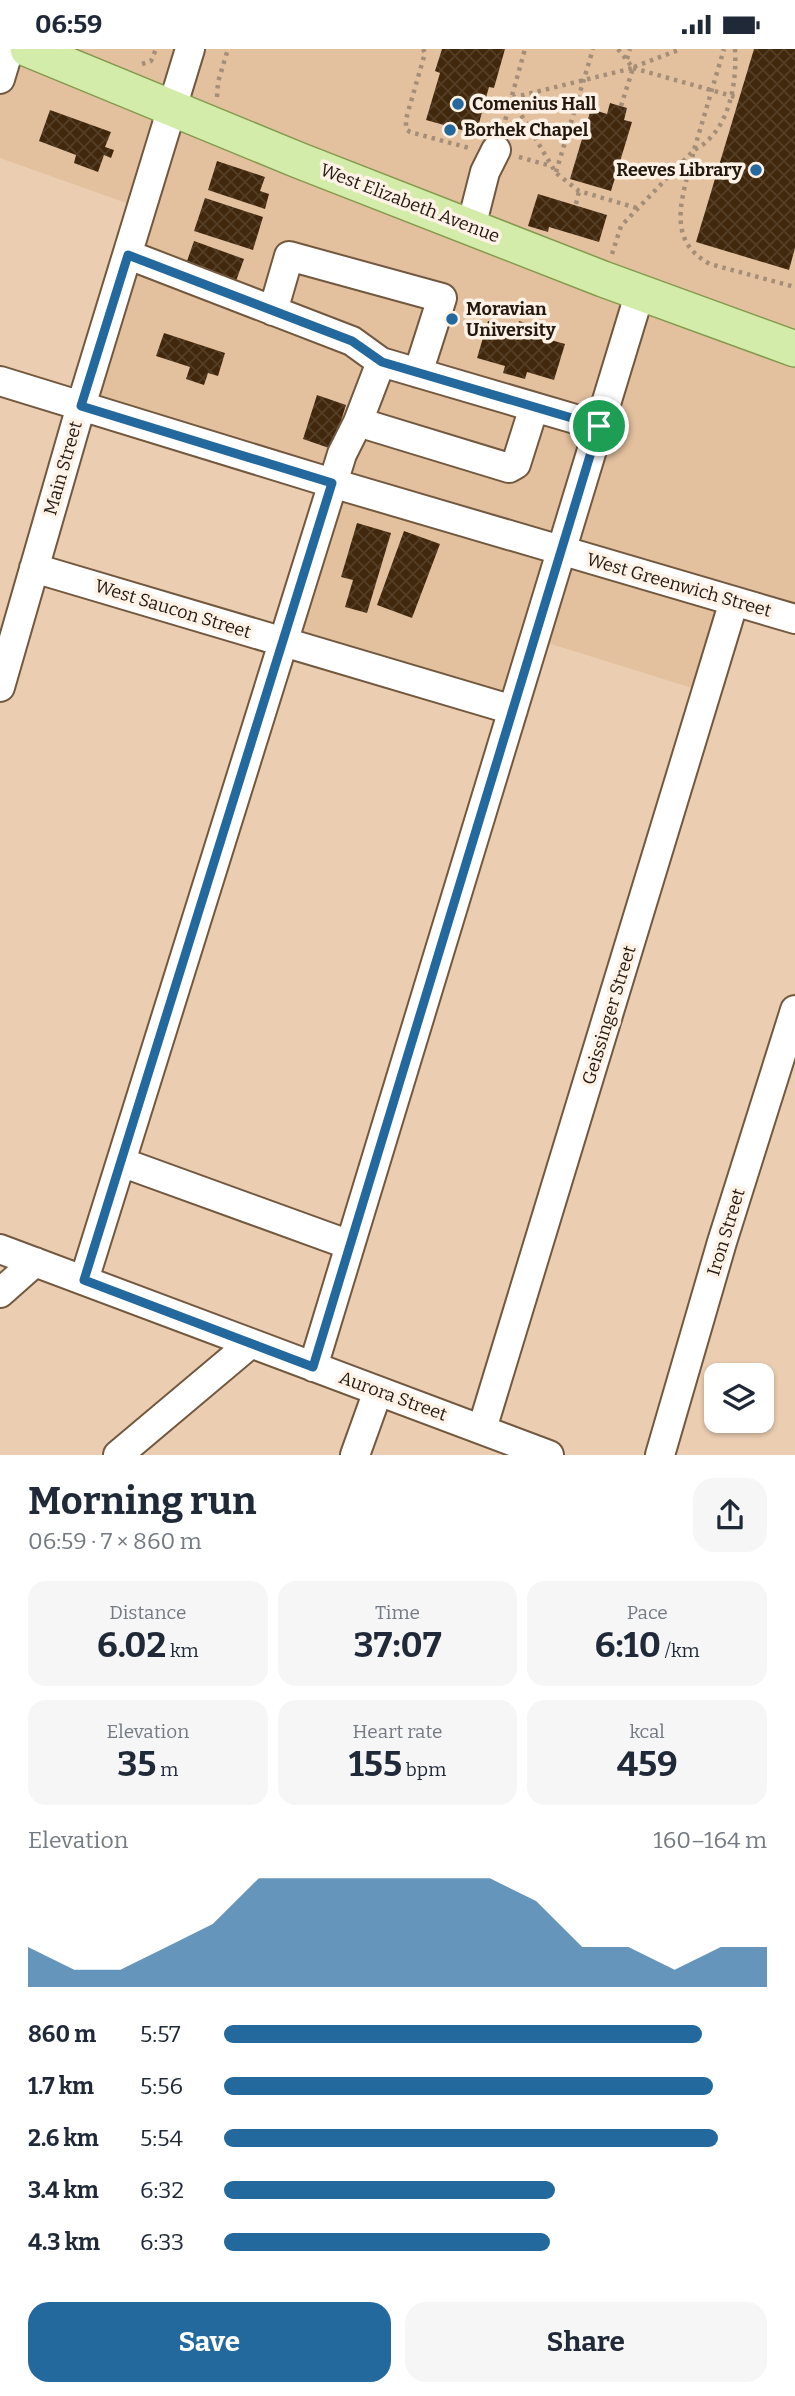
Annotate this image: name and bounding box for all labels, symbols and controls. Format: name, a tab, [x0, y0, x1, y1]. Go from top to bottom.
text: 06:59	[35, 9, 102, 40]
place label: Comenius Hall	[472, 93, 597, 115]
marker: Comenius Hall	[450, 96, 466, 112]
place label: Borhek Chapel	[464, 119, 589, 141]
marker: Borhek Chapel	[442, 122, 458, 138]
street label: West Elizabeth Avenue	[317, 159, 503, 247]
place label: Reeves Library	[616, 159, 743, 181]
marker: Reeves Library	[748, 162, 764, 178]
place label: Moravian University	[466, 298, 557, 341]
marker: Moravian University	[444, 311, 460, 327]
pin	[569, 396, 629, 456]
icon: arrive	[580, 407, 618, 445]
street label: Main Street	[39, 418, 87, 518]
street label: West Greenwich Street	[584, 548, 774, 622]
street label: West Saucon Street	[92, 575, 254, 643]
street label: Geissinger Street	[577, 942, 641, 1087]
street label: Iron Street	[702, 1185, 750, 1278]
map controls	[704, 1363, 774, 1433]
button: layers	[704, 1363, 774, 1433]
street label: Aurora Street	[336, 1366, 450, 1426]
text: Morning run	[28, 1478, 256, 1524]
button: share	[693, 1478, 767, 1552]
text: 06:59 · 7 × 860 m	[28, 1527, 202, 1555]
text: Distance	[109, 1601, 186, 1624]
text: Time	[375, 1601, 420, 1624]
text: Pace	[627, 1601, 668, 1624]
text: 6.02	[97, 1624, 166, 1666]
text: 37:07	[353, 1624, 442, 1666]
text: 6:10	[595, 1624, 661, 1666]
text: km	[166, 1639, 199, 1662]
text: /km	[661, 1639, 700, 1662]
text: Elevation	[106, 1720, 189, 1743]
text: Heart rate	[353, 1720, 442, 1743]
text: kcal	[629, 1720, 665, 1743]
text: 35	[117, 1743, 157, 1785]
text: 155	[349, 1743, 402, 1785]
text: 459	[617, 1743, 678, 1785]
text: m	[157, 1758, 178, 1781]
text: bpm	[402, 1758, 446, 1781]
text: Elevation	[28, 1826, 128, 1854]
text: 160–164 m	[653, 1826, 767, 1854]
text: 860 m	[28, 2020, 96, 2048]
text: 5:57	[140, 2020, 181, 2048]
text: 1.7 km	[28, 2072, 94, 2100]
text: 5:56	[140, 2072, 183, 2100]
text: 2.6 km	[28, 2124, 99, 2152]
text: 5:54	[140, 2124, 183, 2152]
text: 3.4 km	[28, 2176, 99, 2204]
text: 6:32	[140, 2176, 184, 2204]
text: 4.3 km	[28, 2228, 100, 2256]
text: 6:33	[140, 2228, 184, 2256]
button: Save	[28, 2302, 391, 2382]
button: Share	[405, 2302, 767, 2382]

